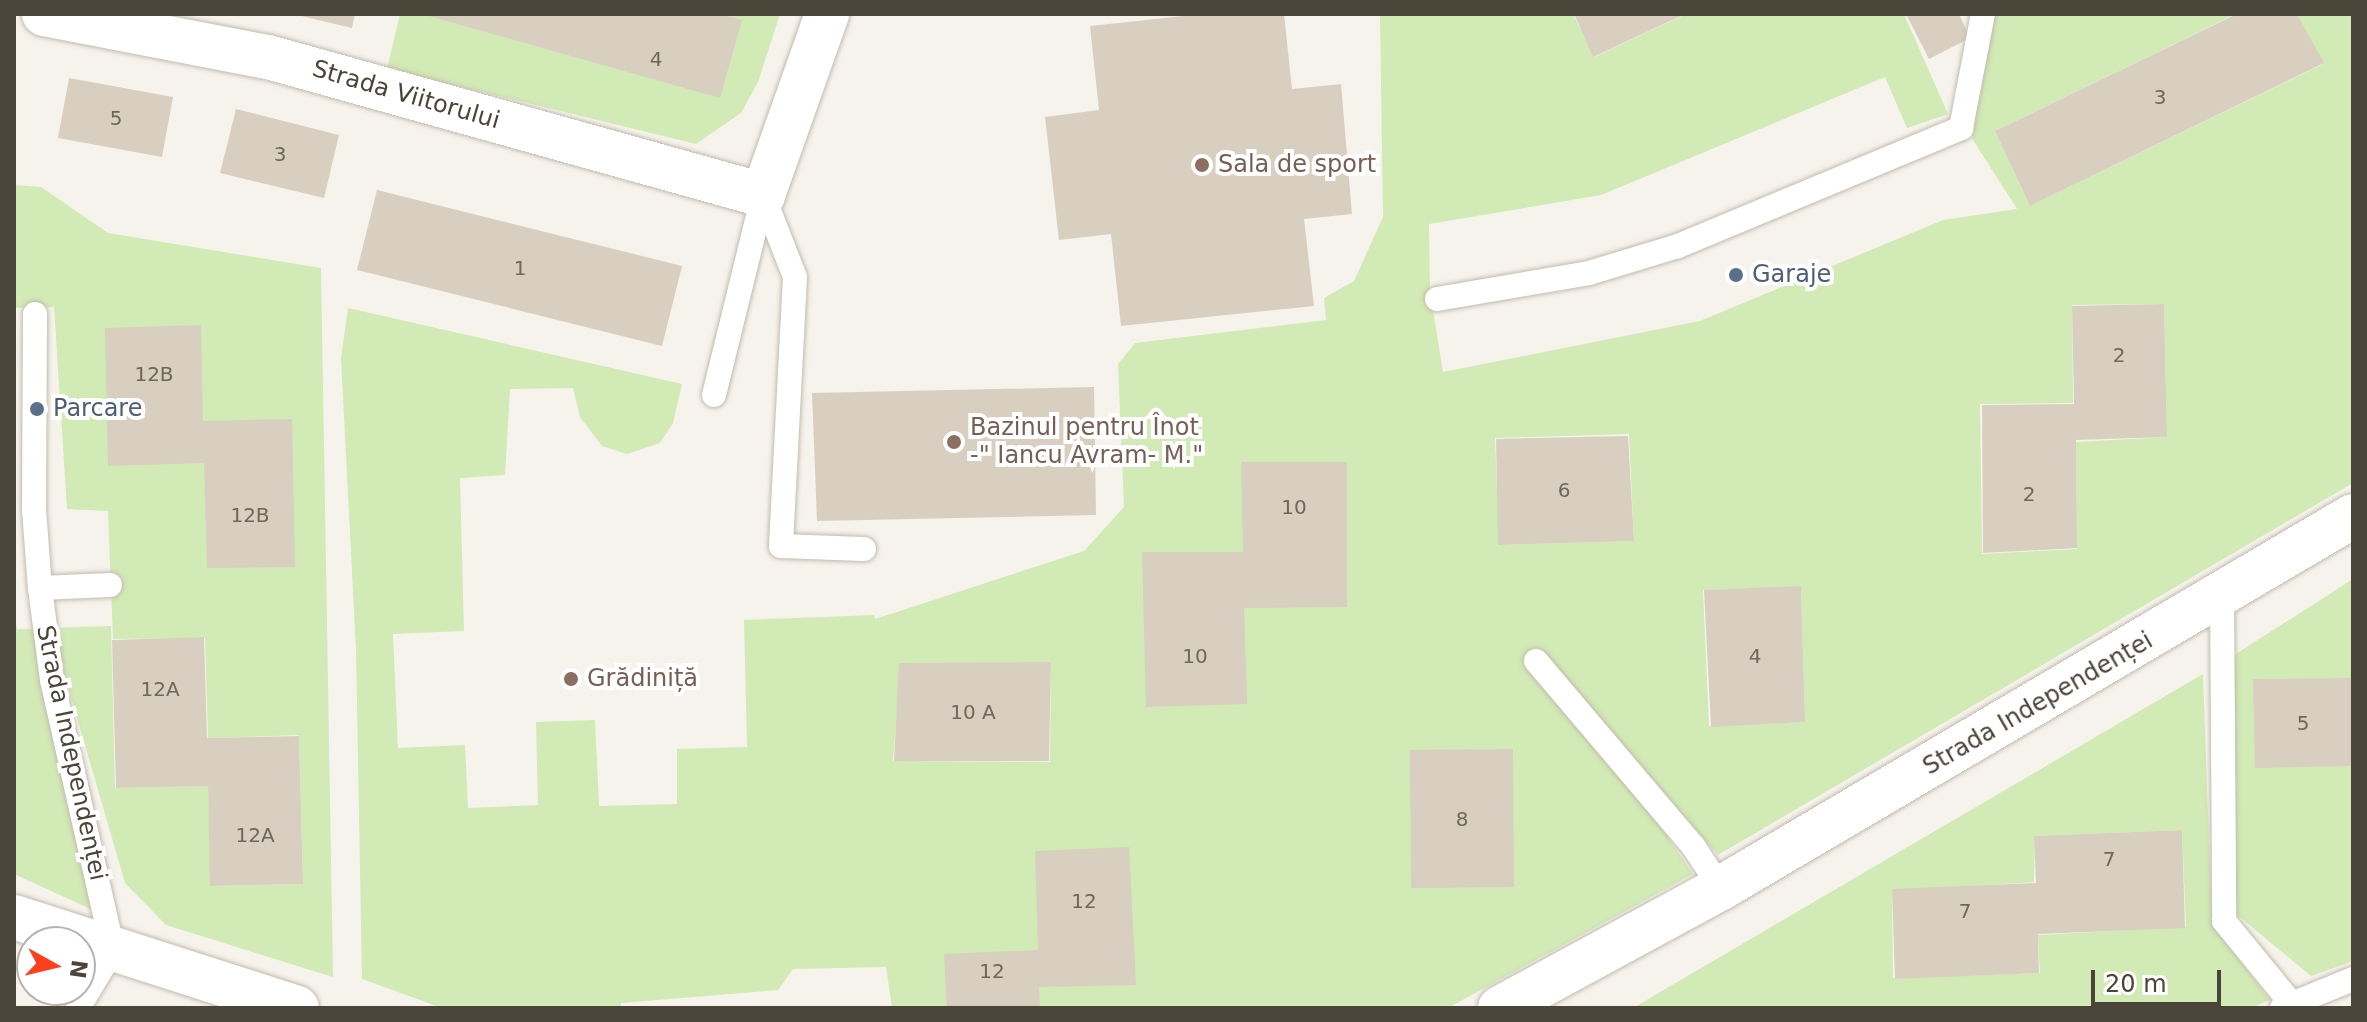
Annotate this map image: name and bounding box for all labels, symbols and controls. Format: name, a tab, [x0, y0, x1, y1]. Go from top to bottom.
house number: 4	[650, 47, 662, 71]
street label: Strada Viitorului	[309, 54, 503, 136]
house number: 3	[2154, 85, 2166, 109]
house number: 5	[110, 106, 122, 130]
house number: 3	[274, 142, 286, 166]
place label: Sala de sport	[1218, 151, 1376, 179]
marker: Sala de sport	[1193, 156, 1211, 174]
house number: 1	[514, 256, 526, 280]
place label: Garaje	[1752, 261, 1831, 289]
marker: Garaje	[1727, 266, 1745, 284]
house number: 2	[2113, 343, 2125, 367]
house number: 12B	[134, 362, 174, 386]
place label: Parcare	[53, 395, 142, 423]
marker: Parcare	[28, 400, 46, 418]
place label: Bazinul pentru Înot -" Iancu Avram- M."	[970, 414, 1203, 470]
marker: Bazinul pentru Înot -" Iancu Avram- M."	[945, 433, 963, 451]
house number: 6	[1558, 478, 1570, 502]
house number: 2	[2023, 482, 2035, 506]
house number: 10	[1281, 495, 1307, 519]
house number: 12B	[230, 503, 270, 527]
street label: Strada Independenței	[30, 623, 112, 883]
street label: Strada Independenței	[1918, 626, 2158, 782]
house number: 10	[1182, 644, 1208, 668]
house number: 4	[1749, 644, 1761, 668]
place label: Grădiniță	[587, 665, 698, 693]
marker: Grădiniță	[562, 670, 580, 688]
house number: 12A	[140, 677, 180, 701]
house number: 10 A	[950, 700, 996, 724]
house number: 5	[2297, 711, 2309, 735]
house number: 8	[1456, 807, 1468, 831]
house number: 12A	[235, 823, 275, 847]
house number: 7	[2103, 847, 2115, 871]
house number: 12	[1071, 889, 1097, 913]
house number: 7	[1959, 899, 1971, 923]
north arrow	[16, 926, 96, 1006]
scale bar	[2095, 954, 2225, 1004]
text: N	[65, 958, 92, 980]
house number: 12	[979, 959, 1005, 983]
text: 20 m	[2105, 970, 2167, 998]

